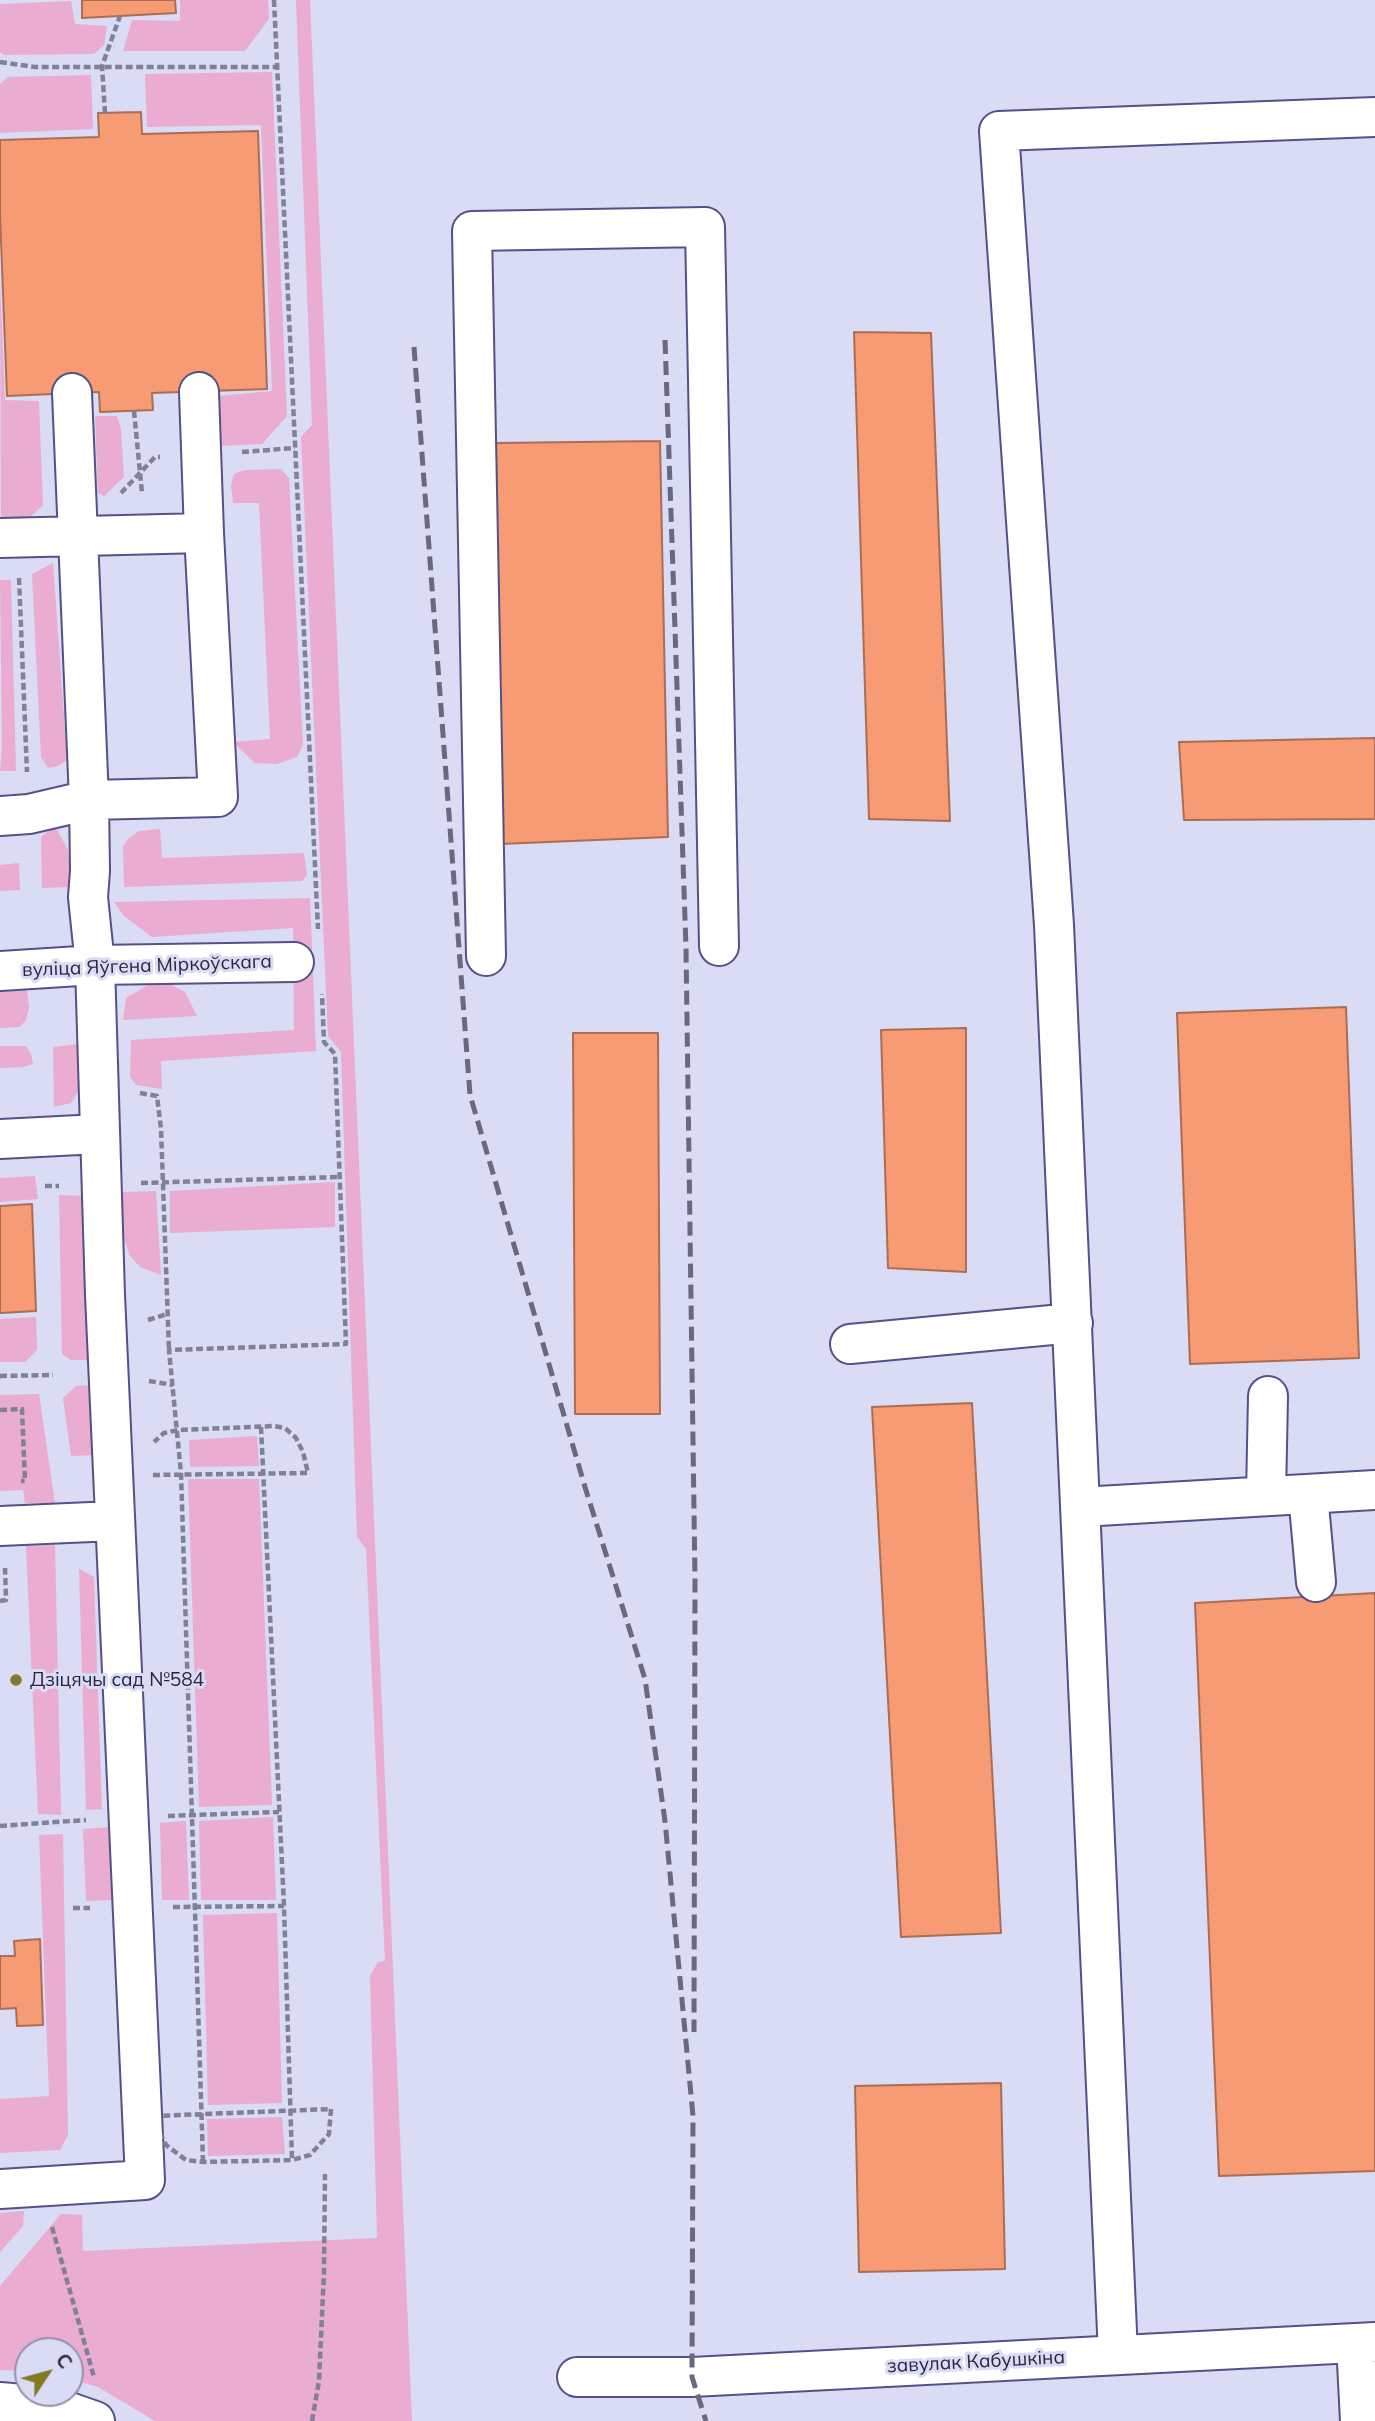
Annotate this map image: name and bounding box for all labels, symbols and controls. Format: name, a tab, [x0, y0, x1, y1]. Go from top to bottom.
street label: вуліца Яўгена Міркоўскага	[22, 950, 272, 982]
place label: Дзіцячы сад №584	[30, 1669, 204, 1691]
marker: Дзіцячы сад №584	[8, 1672, 24, 1688]
north arrow	[14, 2337, 84, 2407]
street label: завулак Кабушкіна	[886, 2346, 1066, 2378]
text: С	[51, 2349, 78, 2373]

